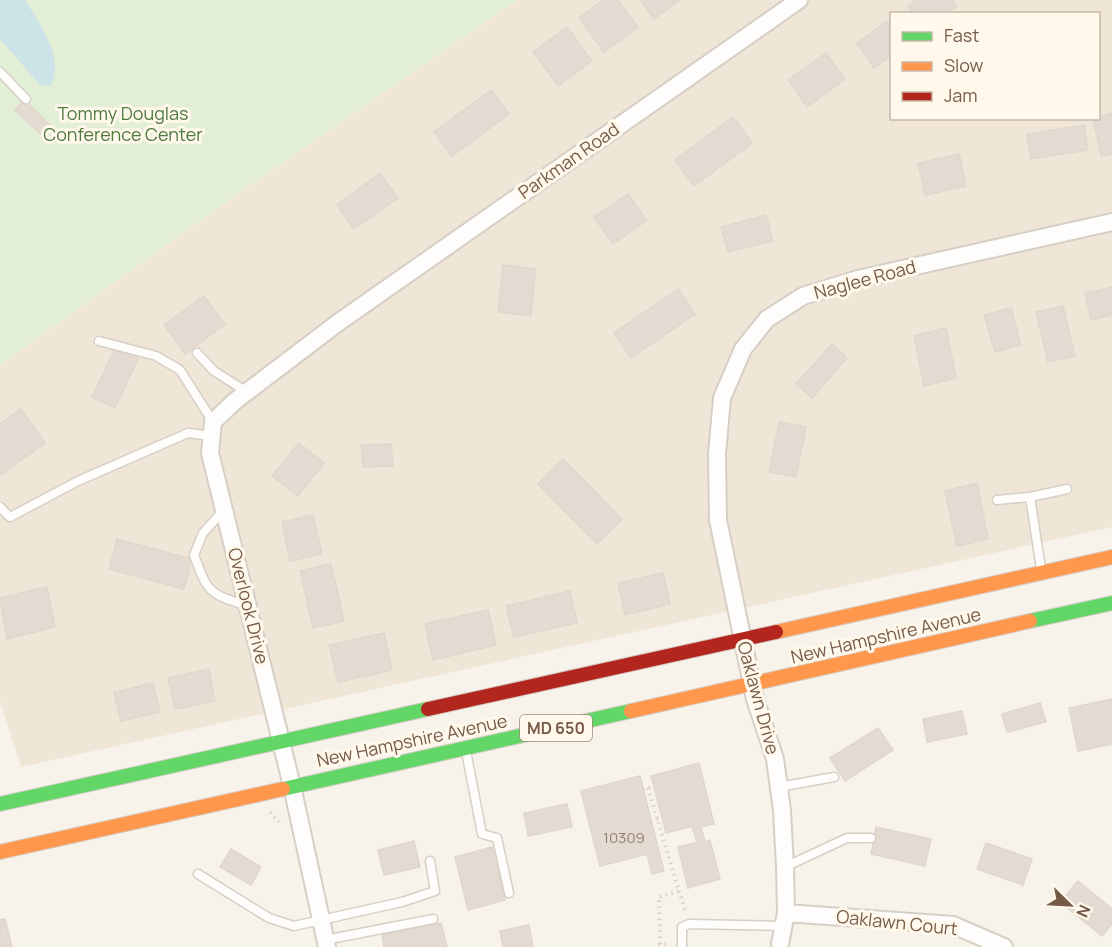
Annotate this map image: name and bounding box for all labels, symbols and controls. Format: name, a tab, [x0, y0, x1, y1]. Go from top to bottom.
legend	[890, 12, 1100, 120]
text: Fast	[944, 23, 979, 47]
text: Slow	[944, 53, 984, 77]
text: Jam	[944, 83, 978, 107]
park label: Tommy Douglas Conference Center	[43, 101, 203, 146]
street label: Parkman Road	[513, 116, 624, 204]
street label: Naglee Road	[811, 254, 918, 304]
street label: Overlook Drive	[223, 545, 275, 666]
street label: New Hampshire Avenue	[788, 601, 983, 669]
street label: Oaklawn Drive	[732, 639, 786, 757]
street label: New Hampshire Avenue	[314, 708, 509, 772]
road number: MD 650	[520, 715, 592, 741]
house number: 10309	[603, 827, 645, 848]
north arrow	[1040, 875, 1100, 935]
text: N	[1071, 901, 1096, 921]
street label: Oaklawn Court	[835, 904, 959, 940]

